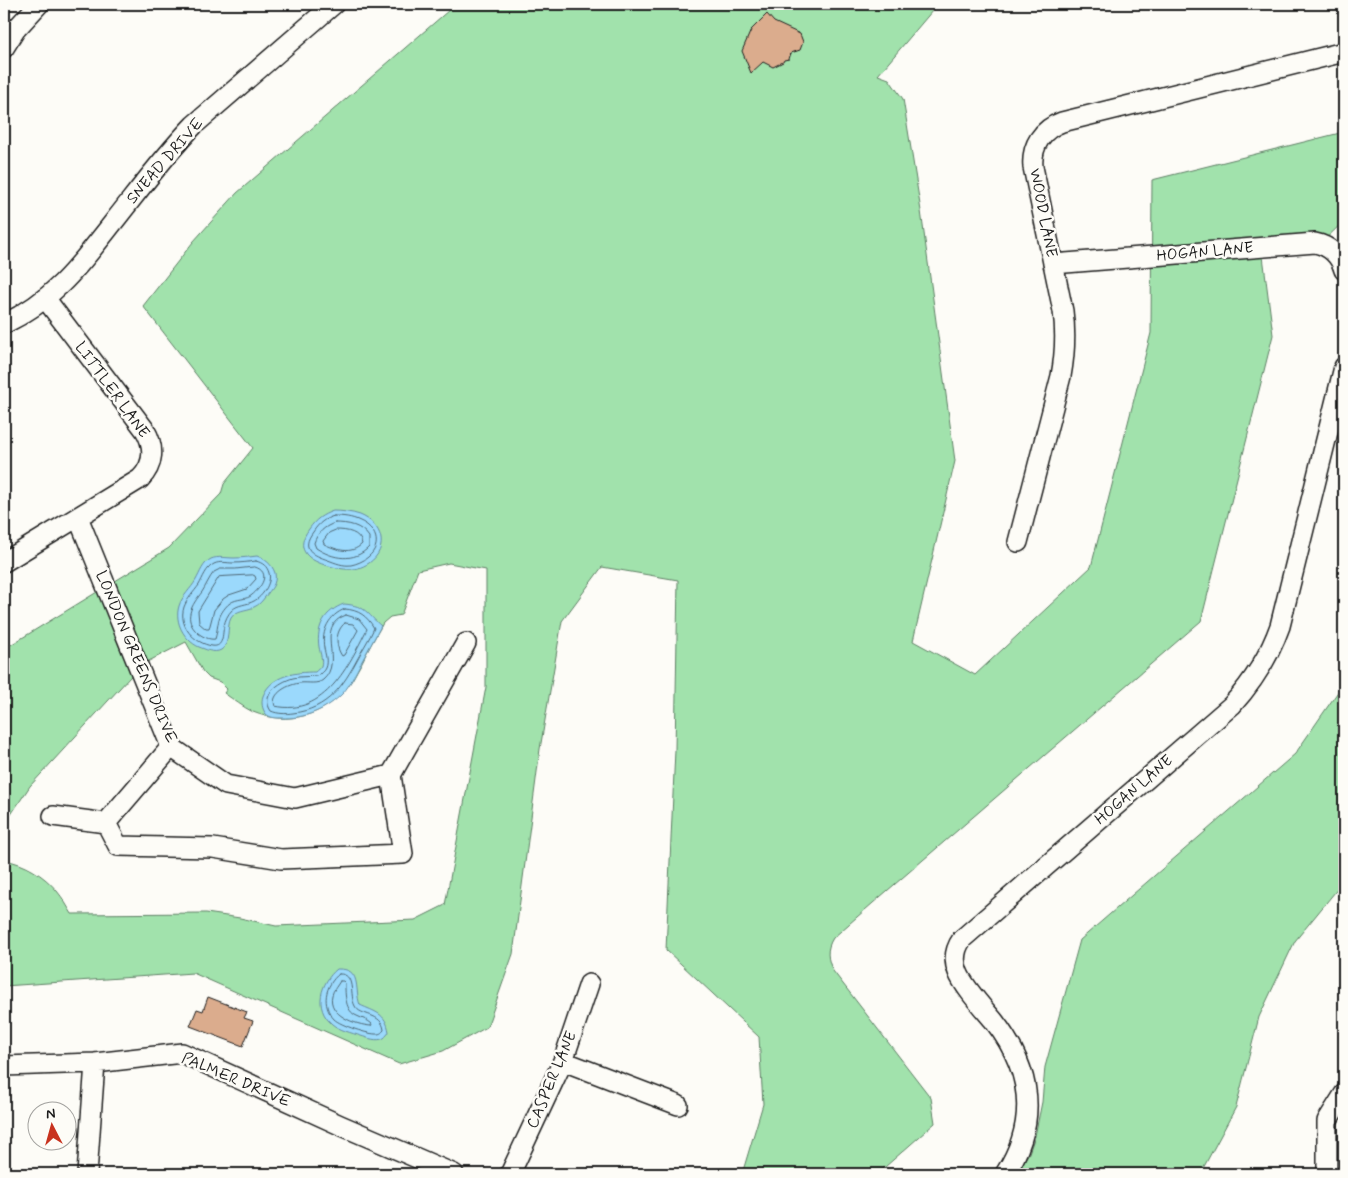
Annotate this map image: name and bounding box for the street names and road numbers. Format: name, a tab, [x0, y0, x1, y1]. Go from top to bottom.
street label: SNEAD DRIVE	[122, 114, 208, 208]
street label: WOOD LANE	[1024, 167, 1062, 259]
street label: HOGAN LANE	[1156, 237, 1254, 267]
street label: LITTLER LANE	[70, 338, 154, 442]
street label: LONDON GREENS DRIVE	[90, 568, 182, 746]
street label: HOGAN LANE	[1090, 750, 1178, 830]
street label: CASPER LANE	[522, 1028, 582, 1132]
street label: PALMER DRIVE	[178, 1048, 294, 1112]

